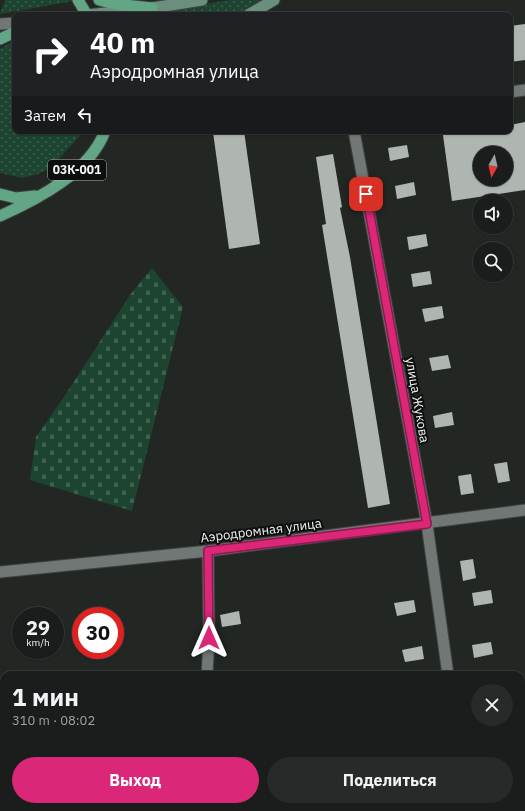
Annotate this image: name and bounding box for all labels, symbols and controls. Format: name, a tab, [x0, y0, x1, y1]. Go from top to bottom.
text: 40 m	[90, 24, 155, 61]
icon: right	[24, 28, 76, 80]
text: Аэродромная улица	[90, 60, 259, 83]
icon: left	[74, 104, 96, 126]
text: Затем	[24, 106, 66, 125]
north arrow	[473, 146, 513, 186]
map controls	[473, 146, 513, 282]
road number: 03К-001	[48, 160, 106, 180]
pin	[349, 177, 383, 211]
icon: arrive	[355, 183, 377, 205]
button: sound	[473, 194, 513, 234]
button: search	[473, 242, 513, 282]
street label: улица Жукова	[402, 356, 433, 444]
street label: Аэродромная улица	[199, 515, 323, 546]
speed limit sign: 30	[72, 607, 124, 659]
text: 29	[26, 614, 50, 641]
position arrow	[188, 617, 230, 659]
text: km/h	[26, 636, 50, 649]
text: 1 мин	[12, 681, 79, 713]
button: close	[471, 684, 513, 726]
text: 310 m · 08:02	[12, 712, 95, 729]
button: Выход	[12, 757, 259, 803]
button: Поделиться	[267, 757, 513, 803]

